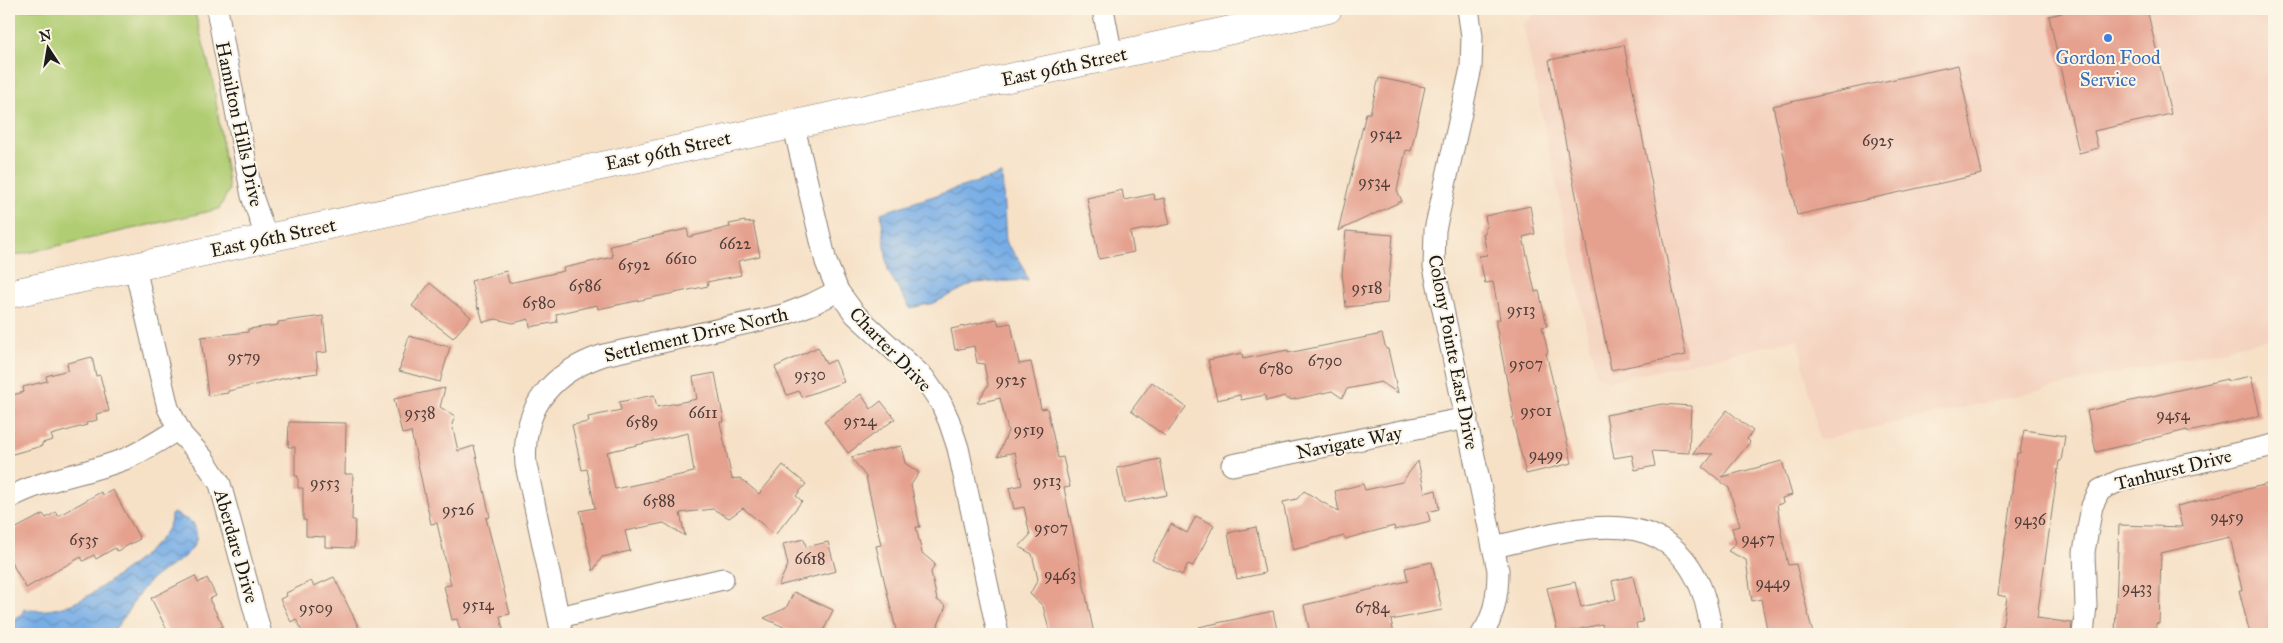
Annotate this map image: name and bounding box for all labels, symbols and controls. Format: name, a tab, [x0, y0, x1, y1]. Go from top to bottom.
north arrow	[22, 22, 72, 72]
text: N	[38, 26, 53, 45]
marker: Gordon Food Service	[2102, 32, 2114, 44]
street label: Hamilton Hills Drive	[211, 39, 268, 209]
street label: East 96th Street	[999, 42, 1129, 91]
place label: Gordon Food Service	[2055, 46, 2161, 91]
house number: 9542	[1370, 124, 1402, 143]
street label: East 96th Street	[603, 126, 733, 175]
house number: 6925	[1862, 131, 1895, 150]
house number: 9534	[1358, 172, 1391, 191]
street label: East 96th Street	[208, 213, 338, 262]
house number: 6622	[719, 234, 751, 253]
house number: 6610	[665, 249, 697, 268]
street label: Colony Pointe East Drive	[1423, 253, 1484, 452]
house number: 6592	[618, 255, 650, 274]
house number: 6586	[569, 276, 602, 295]
house number: 9518	[1352, 278, 1382, 297]
house number: 6580	[522, 293, 556, 312]
house number: 9513	[1507, 300, 1535, 319]
street label: Settlement Drive North	[602, 302, 791, 367]
street label: Charter Drive	[845, 302, 937, 396]
house number: 9579	[227, 347, 261, 366]
house number: 6790	[1308, 351, 1342, 370]
house number: 9507	[1509, 354, 1543, 373]
house number: 6780	[1259, 359, 1293, 378]
house number: 9530	[794, 365, 826, 384]
house number: 9525	[995, 370, 1027, 389]
house number: 9501	[1520, 401, 1552, 420]
house number: 9538	[405, 403, 435, 422]
house number: 6611	[689, 403, 717, 422]
house number: 9454	[2156, 405, 2191, 424]
house number: 9524	[844, 411, 878, 430]
house number: 6589	[626, 412, 658, 431]
house number: 9519	[1014, 420, 1044, 439]
street label: Navigate Way	[1294, 421, 1405, 465]
street label: Tanhurst Drive	[2112, 444, 2234, 495]
house number: 9499	[1529, 445, 1563, 464]
house number: 9513	[1033, 471, 1061, 490]
house number: 9553	[310, 473, 340, 492]
street label: Aberdare Drive	[209, 486, 264, 606]
house number: 6588	[643, 491, 675, 510]
house number: 9526	[442, 500, 475, 519]
house number: 9459	[2210, 507, 2244, 526]
house number: 9436	[2014, 510, 2047, 529]
house number: 9507	[1034, 518, 1068, 537]
house number: 9457	[1741, 529, 1775, 548]
house number: 6535	[69, 530, 99, 549]
house number: 6618	[794, 549, 826, 568]
house number: 9463	[1044, 565, 1076, 584]
house number: 9449	[1755, 573, 1791, 592]
house number: 9433	[2122, 578, 2152, 597]
house number: 9514	[462, 595, 495, 614]
house number: 9509	[299, 598, 333, 617]
house number: 6784	[1355, 598, 1390, 617]

